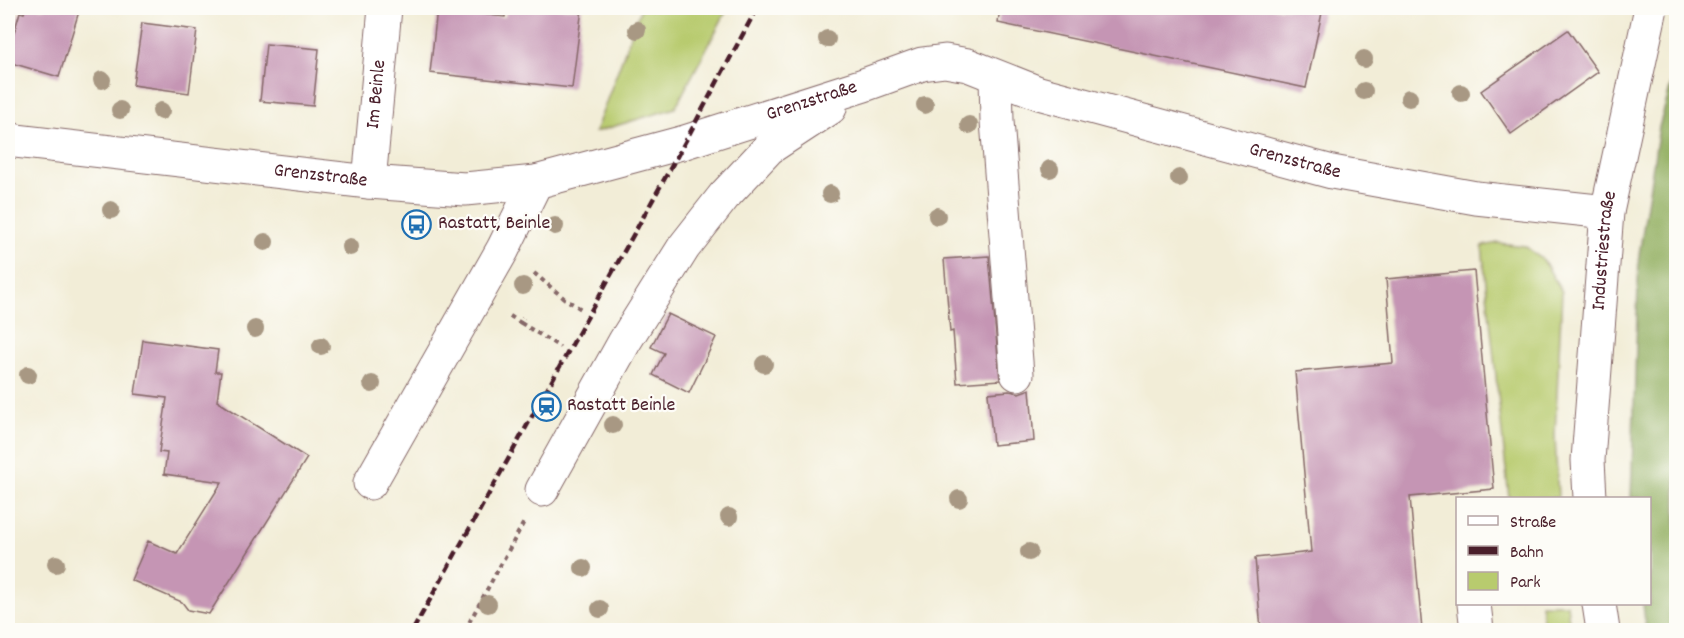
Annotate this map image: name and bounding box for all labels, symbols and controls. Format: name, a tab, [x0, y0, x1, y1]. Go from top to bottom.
street label: Im Beinle	[360, 58, 394, 130]
street label: Grenzstraße	[763, 74, 861, 129]
street label: Grenzstraße	[1246, 136, 1343, 187]
street label: Grenzstraße	[272, 157, 369, 196]
street label: Industriestraße	[1585, 188, 1625, 312]
bus stop icon: Rastatt, Beinle	[401, 208, 433, 240]
place label: Rastatt, Beinle	[438, 210, 550, 238]
station icon: Rastatt Beinle	[530, 390, 562, 422]
place label: Rastatt Beinle	[567, 392, 676, 420]
legend	[1456, 497, 1651, 605]
text: Straße	[1510, 511, 1556, 536]
text: Bahn	[1510, 541, 1544, 566]
text: Park	[1510, 571, 1541, 596]

